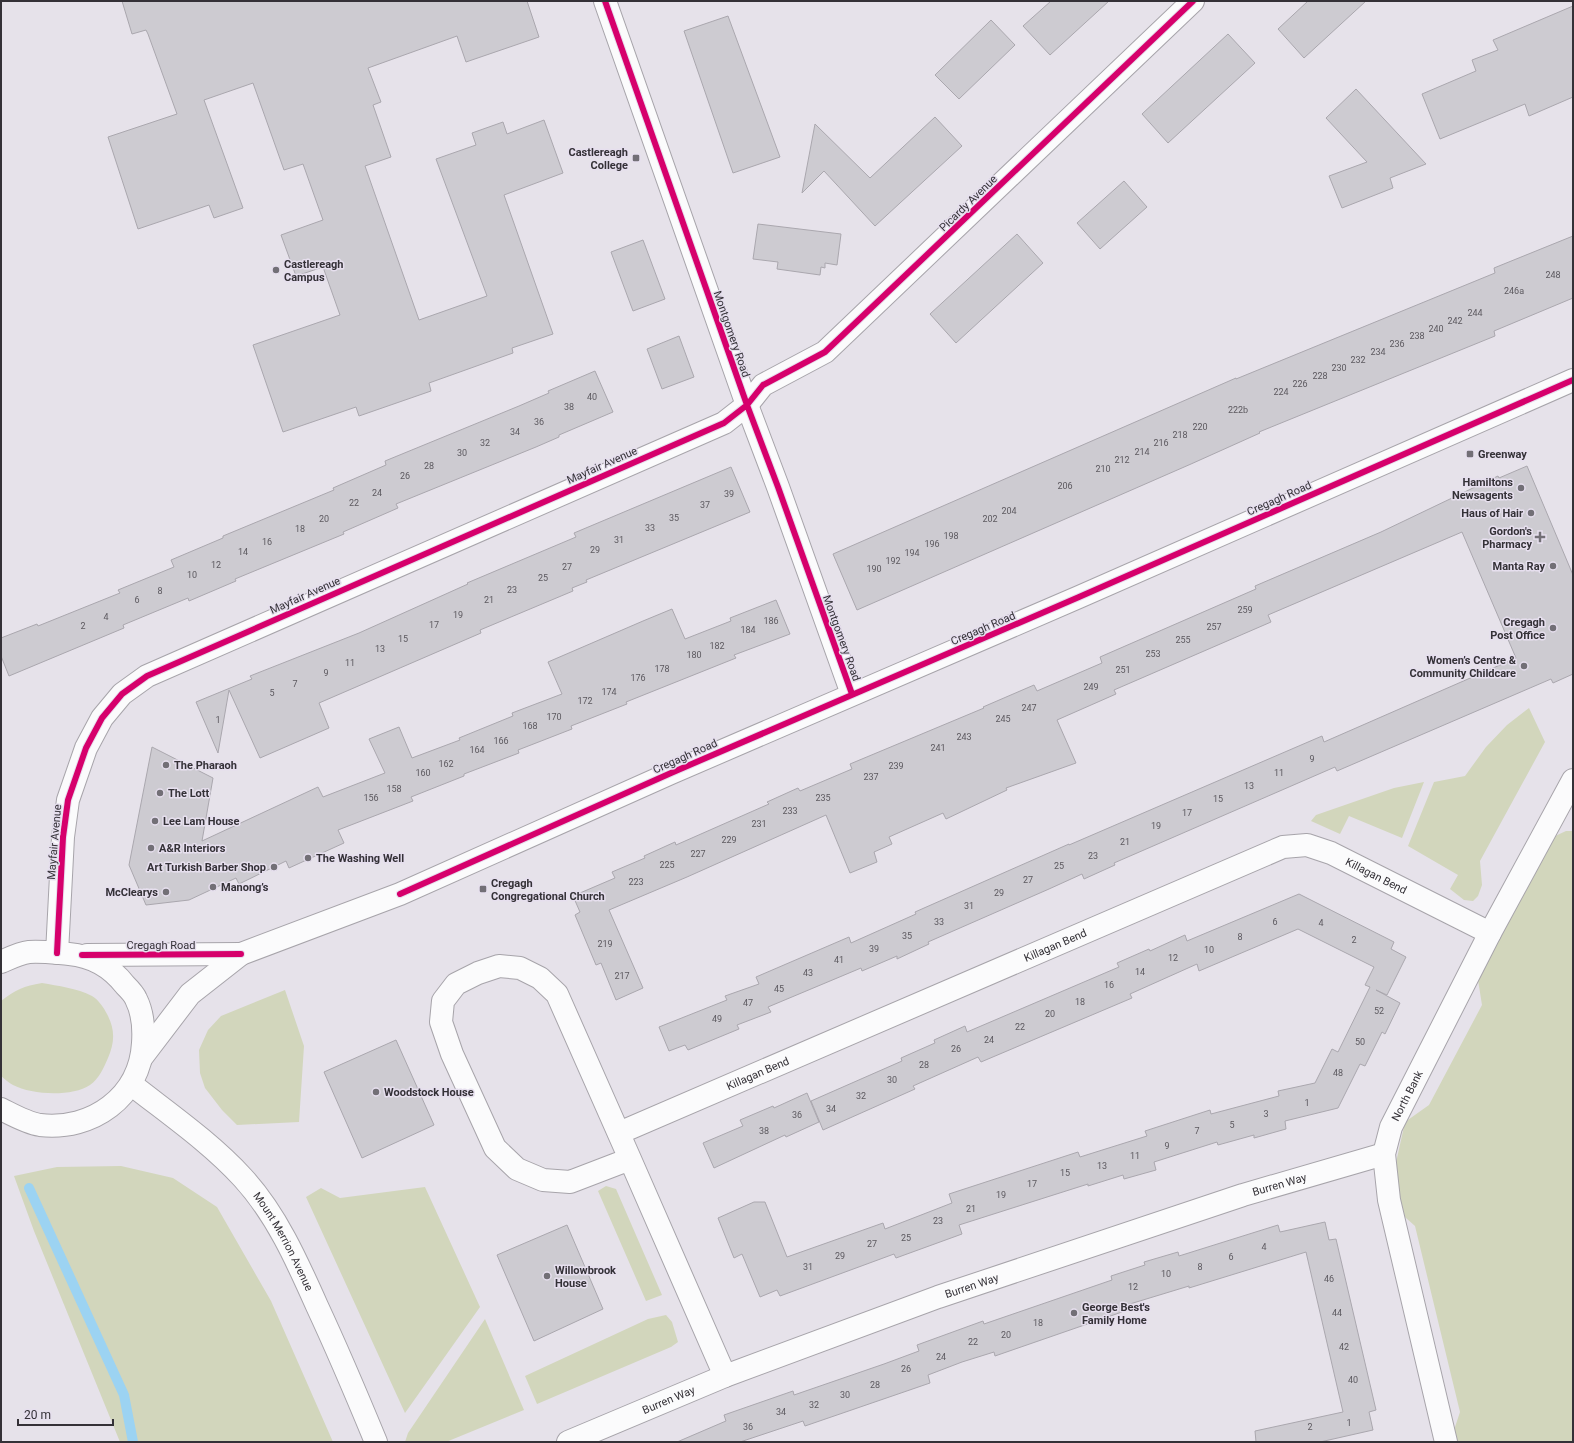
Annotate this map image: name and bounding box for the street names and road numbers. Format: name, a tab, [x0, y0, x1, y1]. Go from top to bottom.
street label: Picardy Avenue	[937, 172, 1000, 234]
street label: Montgomery Road	[711, 289, 752, 379]
street label: Mayfair Avenue	[565, 444, 640, 487]
street label: Cregagh Road	[1245, 478, 1313, 518]
street label: Mayfair Avenue	[268, 574, 343, 617]
street label: Montgomery Road	[820, 593, 863, 683]
street label: Cregagh Road	[949, 609, 1017, 648]
street label: Cregagh Road	[651, 736, 719, 776]
street label: Mayfair Avenue	[45, 804, 64, 880]
street label: Killagan Bend	[1343, 855, 1409, 897]
street label: Killagan Bend	[1022, 926, 1089, 965]
street label: Cregagh Road	[127, 939, 195, 952]
street label: Killagan Bend	[725, 1055, 791, 1093]
street label: North Bank	[1389, 1068, 1426, 1123]
street label: Burren Way	[1251, 1171, 1309, 1199]
street label: Mount Merrion Avenue	[250, 1190, 315, 1293]
street label: Burren Way	[943, 1271, 1001, 1301]
street label: Burren Way	[640, 1383, 698, 1417]

